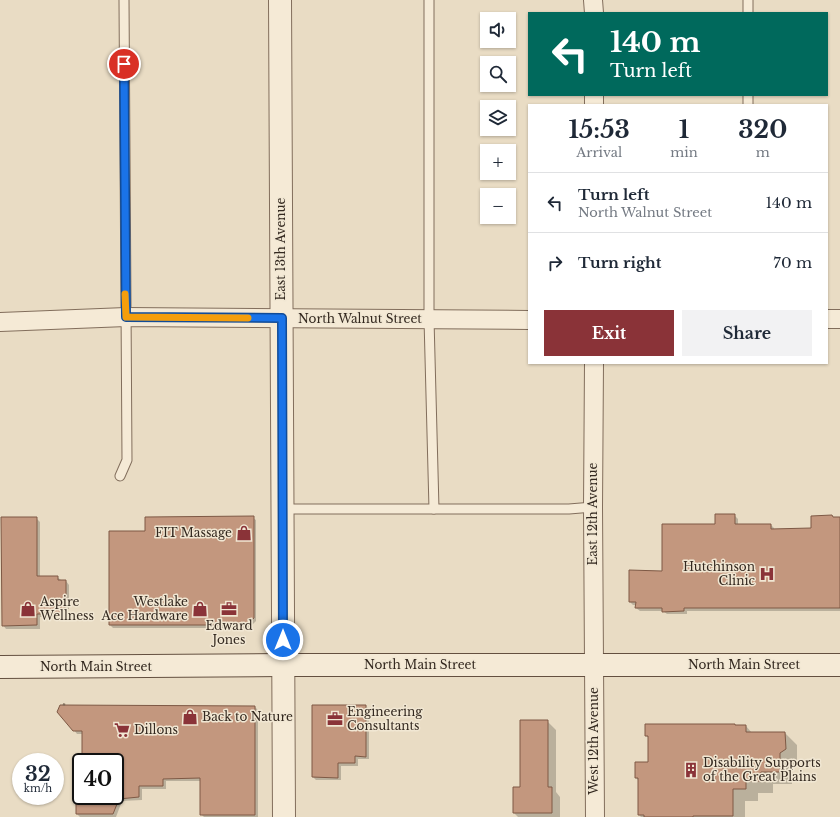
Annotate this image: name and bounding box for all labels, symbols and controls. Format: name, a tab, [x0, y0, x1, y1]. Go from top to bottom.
map controls	[480, 12, 516, 224]
button: sound	[480, 12, 516, 48]
text: 140 m	[610, 25, 700, 60]
icon: left	[544, 28, 596, 80]
pin	[107, 47, 141, 81]
icon: arrive	[113, 53, 135, 75]
button: search	[480, 56, 516, 92]
text: Turn left	[610, 60, 692, 82]
button: layers	[480, 100, 516, 136]
text: 15:53	[569, 115, 630, 144]
text: 1	[679, 115, 689, 144]
text: 320	[738, 115, 787, 144]
button: +	[480, 144, 516, 180]
text: Arrival	[576, 144, 622, 161]
text: min	[670, 144, 698, 161]
text: m	[756, 144, 770, 161]
text: Turn left	[578, 185, 649, 204]
button: −	[480, 188, 516, 224]
icon: left	[544, 192, 566, 214]
text: 140 m	[765, 193, 812, 212]
street label: East 13th Avenue	[273, 197, 288, 301]
text: North Walnut Street	[578, 204, 712, 221]
icon: right	[544, 252, 566, 274]
text: Turn right	[578, 253, 661, 272]
text: 70 m	[773, 253, 812, 272]
button: Exit	[544, 310, 674, 356]
button: Share	[682, 310, 812, 356]
street label: North Walnut Street	[298, 311, 422, 326]
street label: East 12th Avenue	[585, 462, 600, 566]
shop icon: FIT Massage	[235, 524, 253, 542]
place label: FIT Massage	[155, 525, 232, 540]
place label: Hutchinson Clinic	[683, 559, 756, 588]
hospital icon: Hutchinson Clinic	[758, 565, 776, 583]
place label: Aspire Wellness	[39, 594, 94, 623]
place label: Westlake Ace Hardware	[101, 594, 188, 623]
shop icon: Aspire Wellness	[19, 600, 37, 618]
shop icon: Westlake Ace Hardware	[191, 600, 209, 618]
office icon: Edward Jones	[220, 600, 238, 618]
place label: Edward Jones	[205, 618, 253, 647]
position arrow	[262, 619, 304, 661]
street label: North Main Street	[364, 657, 476, 672]
street label: North Main Street	[688, 657, 800, 672]
street label: North Main Street	[40, 659, 152, 674]
street label: West 12th Avenue	[586, 687, 601, 796]
place label: Engineering Consultants	[347, 704, 423, 733]
shop icon: Back to Nature	[181, 708, 199, 726]
place label: Back to Nature	[202, 709, 293, 724]
office icon: Engineering Consultants	[326, 710, 344, 728]
supermarket icon: Dillons	[113, 721, 131, 739]
place label: Dillons	[134, 722, 178, 737]
speed limit sign: 40	[72, 753, 124, 805]
place label: Disability Supports of the Great Plains	[703, 755, 821, 784]
building icon: Disability Supports of the Great Plains	[682, 761, 700, 779]
text: 32	[25, 762, 51, 786]
text: km/h	[24, 782, 52, 795]

